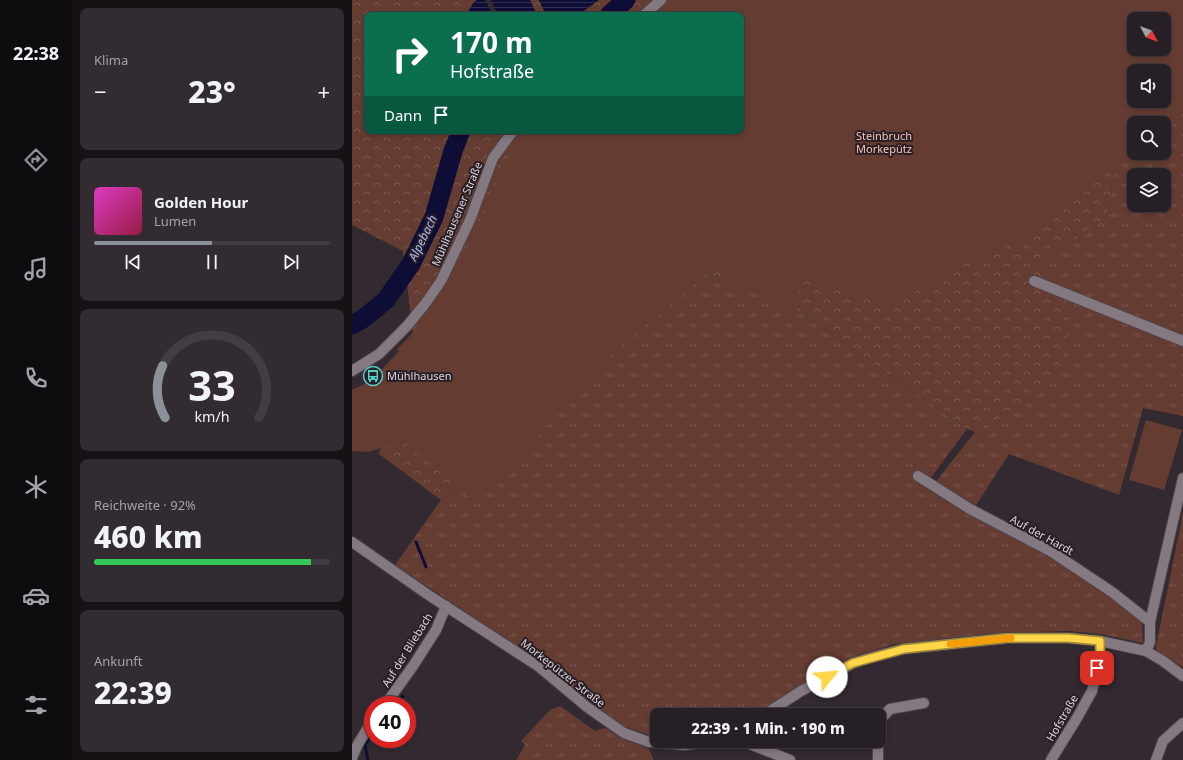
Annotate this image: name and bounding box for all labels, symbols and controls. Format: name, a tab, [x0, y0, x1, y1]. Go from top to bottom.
north arrow	[1127, 12, 1171, 56]
map controls	[1127, 12, 1171, 212]
text: 170 m	[450, 23, 533, 61]
icon: right	[384, 28, 436, 80]
text: 22:38	[13, 41, 59, 65]
text: Klima	[94, 51, 128, 69]
text: Hofstraße	[450, 59, 534, 83]
button: sound	[1127, 64, 1171, 108]
text: 23°	[188, 71, 236, 112]
text: −	[94, 76, 107, 106]
text: +	[317, 76, 330, 106]
icon: arrive	[430, 104, 452, 126]
text: Dann	[384, 105, 422, 125]
button: search	[1127, 116, 1171, 160]
park label: Steinbruch Morkepütz	[856, 128, 912, 156]
icon: directions	[22, 146, 50, 174]
street label: Mühlhausener Straße	[428, 159, 485, 268]
button: layers	[1127, 168, 1171, 212]
text: Golden Hour	[154, 192, 248, 212]
text: Lumen	[154, 212, 196, 230]
water label: Alpebach	[404, 212, 441, 264]
icon: previous	[122, 251, 144, 273]
icon: pause	[201, 251, 223, 273]
icon: next	[280, 251, 302, 273]
icon: music	[22, 255, 50, 283]
text: 33	[188, 357, 236, 413]
icon: phone	[22, 364, 50, 392]
bus stop icon: Mühlhausen	[362, 365, 384, 387]
place label: Mühlhausen	[387, 368, 451, 383]
text: km/h	[194, 407, 230, 426]
icon: climate	[22, 473, 50, 501]
text: Reichweite · 92%	[94, 496, 196, 514]
street label: Auf der Hardt	[1008, 511, 1077, 558]
text: 460 km	[94, 516, 203, 557]
icon: car	[22, 582, 50, 610]
street label: Auf der Bliebach	[378, 610, 435, 690]
street label: Morkepützer Straße	[518, 635, 609, 710]
pin	[1080, 651, 1114, 685]
text: Ankunft	[94, 652, 143, 670]
position arrow	[806, 656, 848, 698]
icon: arrive	[1086, 657, 1108, 679]
text: 22:39	[94, 672, 172, 713]
icon: filters	[22, 691, 50, 719]
street label: Hofstraße	[1042, 692, 1081, 744]
speed limit sign: 40	[364, 696, 416, 748]
text: 22:39 · 1 Min. · 190 m	[691, 718, 845, 738]

